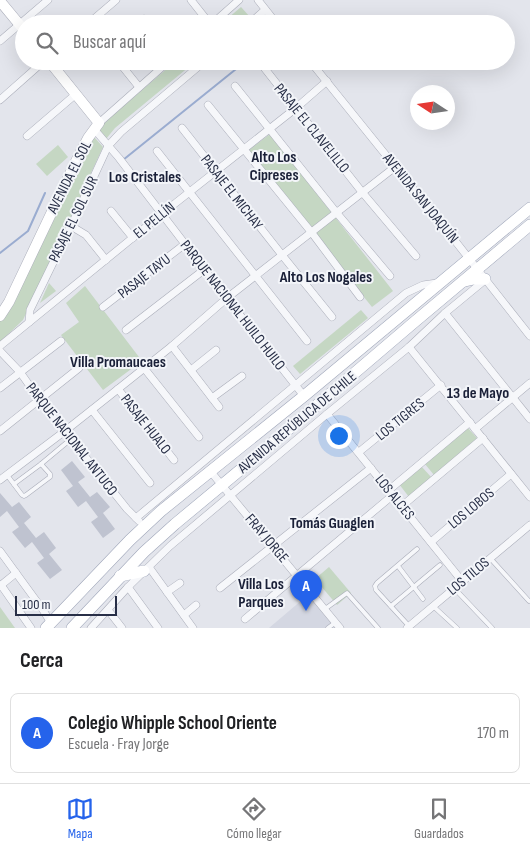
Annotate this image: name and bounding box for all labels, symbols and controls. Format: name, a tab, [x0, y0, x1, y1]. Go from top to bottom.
search box	[15, 15, 515, 70]
icon: search	[33, 29, 61, 57]
text: Buscar aquí	[73, 31, 146, 54]
street label: PASAJE EL CLAVELILLO	[270, 80, 354, 177]
north arrow	[410, 85, 455, 130]
street label: AVENIDA EL SOL	[43, 137, 96, 218]
district label: Alto Los Cipreses	[249, 148, 299, 185]
street label: AVENIDA SAN JOAQUÍN	[378, 149, 463, 247]
street label: PASAJE EL MICHAY	[196, 151, 267, 234]
district label: Los Cristales	[109, 168, 181, 187]
street label: PASAJE EL SOL SUR	[44, 173, 103, 265]
street label: EL PELLÍN	[130, 198, 179, 243]
street label: PARQUE NACIONAL HUILO HUILO	[176, 236, 289, 374]
street label: PASAJE TAYU	[114, 250, 175, 303]
district label: Alto Los Nogales	[279, 268, 372, 287]
district label: Villa Promaucaes	[70, 353, 166, 372]
street label: AVENIDA REPÚBLICA DE CHILE	[233, 367, 361, 478]
street label: PARQUE NACIONAL ANTUCO	[22, 379, 122, 500]
district label: 13 de Mayo	[447, 384, 509, 403]
street label: PASAJE HUALO	[116, 390, 175, 458]
street label: LOS TIGRES	[372, 394, 429, 445]
your location	[326, 423, 352, 449]
street label: LOS ALCES	[371, 471, 419, 524]
street label: LOS LOBOS	[444, 484, 498, 533]
street label: FRAY JORGE	[241, 510, 293, 567]
district label: Tomás Guaglen	[290, 514, 374, 533]
street label: LOS TILOS	[443, 553, 493, 600]
pin: A	[290, 570, 322, 611]
district label: Villa Los Parques	[238, 575, 284, 612]
scale bar	[15, 593, 118, 616]
text: 100 m	[22, 596, 51, 613]
text: Cerca	[20, 648, 63, 673]
text: Colegio Whipple School Oriente	[68, 712, 277, 735]
text: A	[33, 724, 41, 743]
text: 170 m	[477, 724, 509, 743]
text: Escuela · Fray Jorge	[68, 735, 169, 754]
tab: Mapa	[66, 795, 94, 842]
tab: Cómo llegar	[226, 795, 282, 842]
tab: Guardados	[414, 795, 464, 842]

